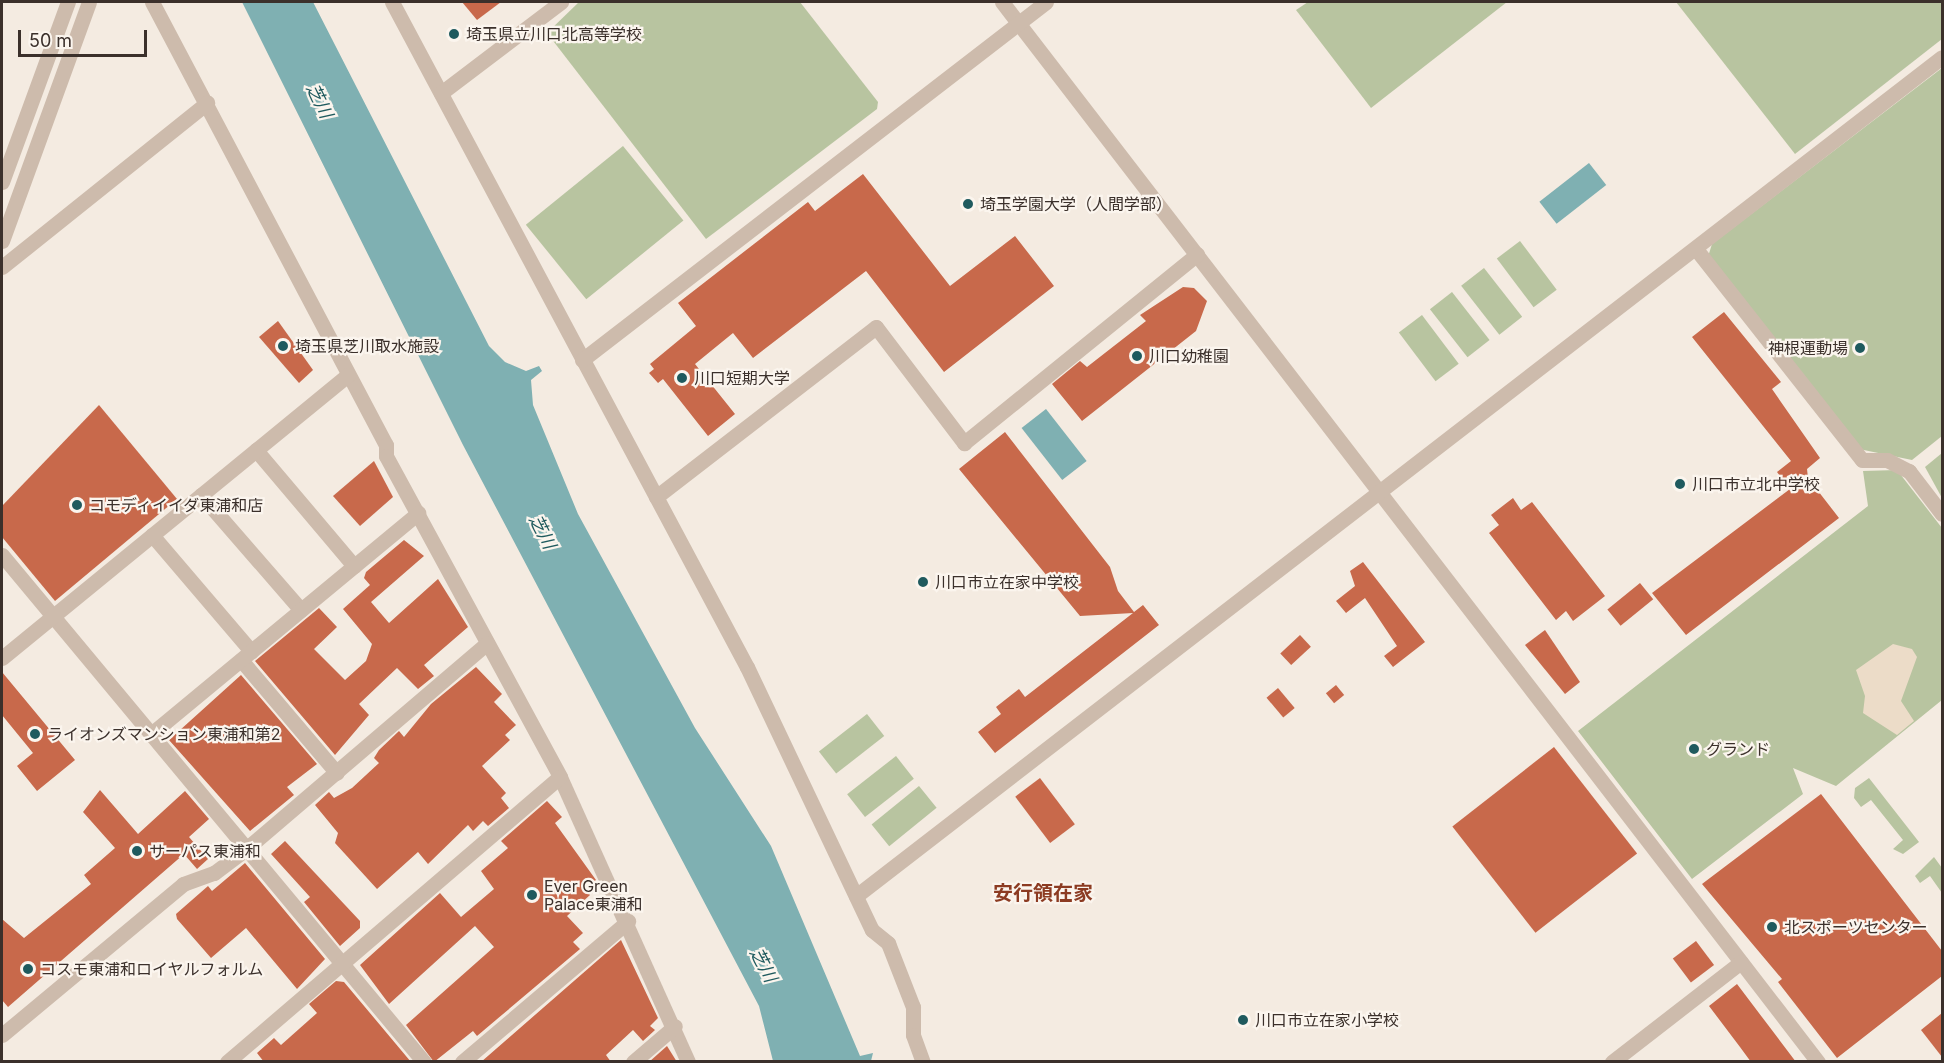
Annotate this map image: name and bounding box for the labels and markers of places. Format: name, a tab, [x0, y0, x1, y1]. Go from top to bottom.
place label: 埼玉県立川口北高等学校	[466, 24, 642, 44]
marker: 埼玉県立川口北高等学校	[447, 27, 461, 41]
place label: 埼玉学園大学（人間学部）	[980, 194, 1172, 214]
marker: 埼玉学園大学（人間学部）	[961, 197, 975, 211]
place label: 埼玉県芝川取水施設	[295, 336, 439, 356]
place label: 神根運動場	[1768, 338, 1848, 358]
marker: 埼玉県芝川取水施設	[276, 339, 290, 353]
marker: 神根運動場	[1853, 341, 1867, 355]
place label: 川口幼稚園	[1149, 346, 1229, 366]
marker: 川口幼稚園	[1130, 349, 1144, 363]
place label: 川口短期大学	[694, 368, 790, 388]
marker: 川口短期大学	[675, 371, 689, 385]
place label: 川口市立北中学校	[1692, 474, 1820, 494]
marker: 川口市立北中学校	[1673, 477, 1687, 491]
place label: コモディイイダ東浦和店	[89, 495, 265, 515]
marker: コモディイイダ東浦和店	[70, 498, 84, 512]
place label: 川口市立在家中学校	[935, 572, 1079, 592]
marker: 川口市立在家中学校	[916, 575, 930, 589]
place label: ライオンズマンション東浦和第2	[47, 724, 281, 744]
marker: ライオンズマンション東浦和第2	[28, 727, 42, 741]
place label: グランド	[1706, 739, 1770, 759]
marker: グランド	[1687, 742, 1701, 756]
place label: サーパス東浦和	[149, 841, 261, 861]
marker: サーパス東浦和	[130, 844, 144, 858]
place label: Ever Green Palace東浦和	[544, 876, 643, 914]
marker: Ever Green Palace東浦和	[525, 888, 539, 902]
place label: 北スポーツセンター	[1784, 917, 1928, 937]
marker: 北スポーツセンター	[1765, 920, 1779, 934]
place label: コスモ東浦和ロイヤルフォルム	[40, 959, 264, 979]
marker: コスモ東浦和ロイヤルフォルム	[21, 962, 35, 976]
place label: 川口市立在家小学校	[1255, 1010, 1399, 1030]
marker: 川口市立在家小学校	[1236, 1013, 1250, 1027]

